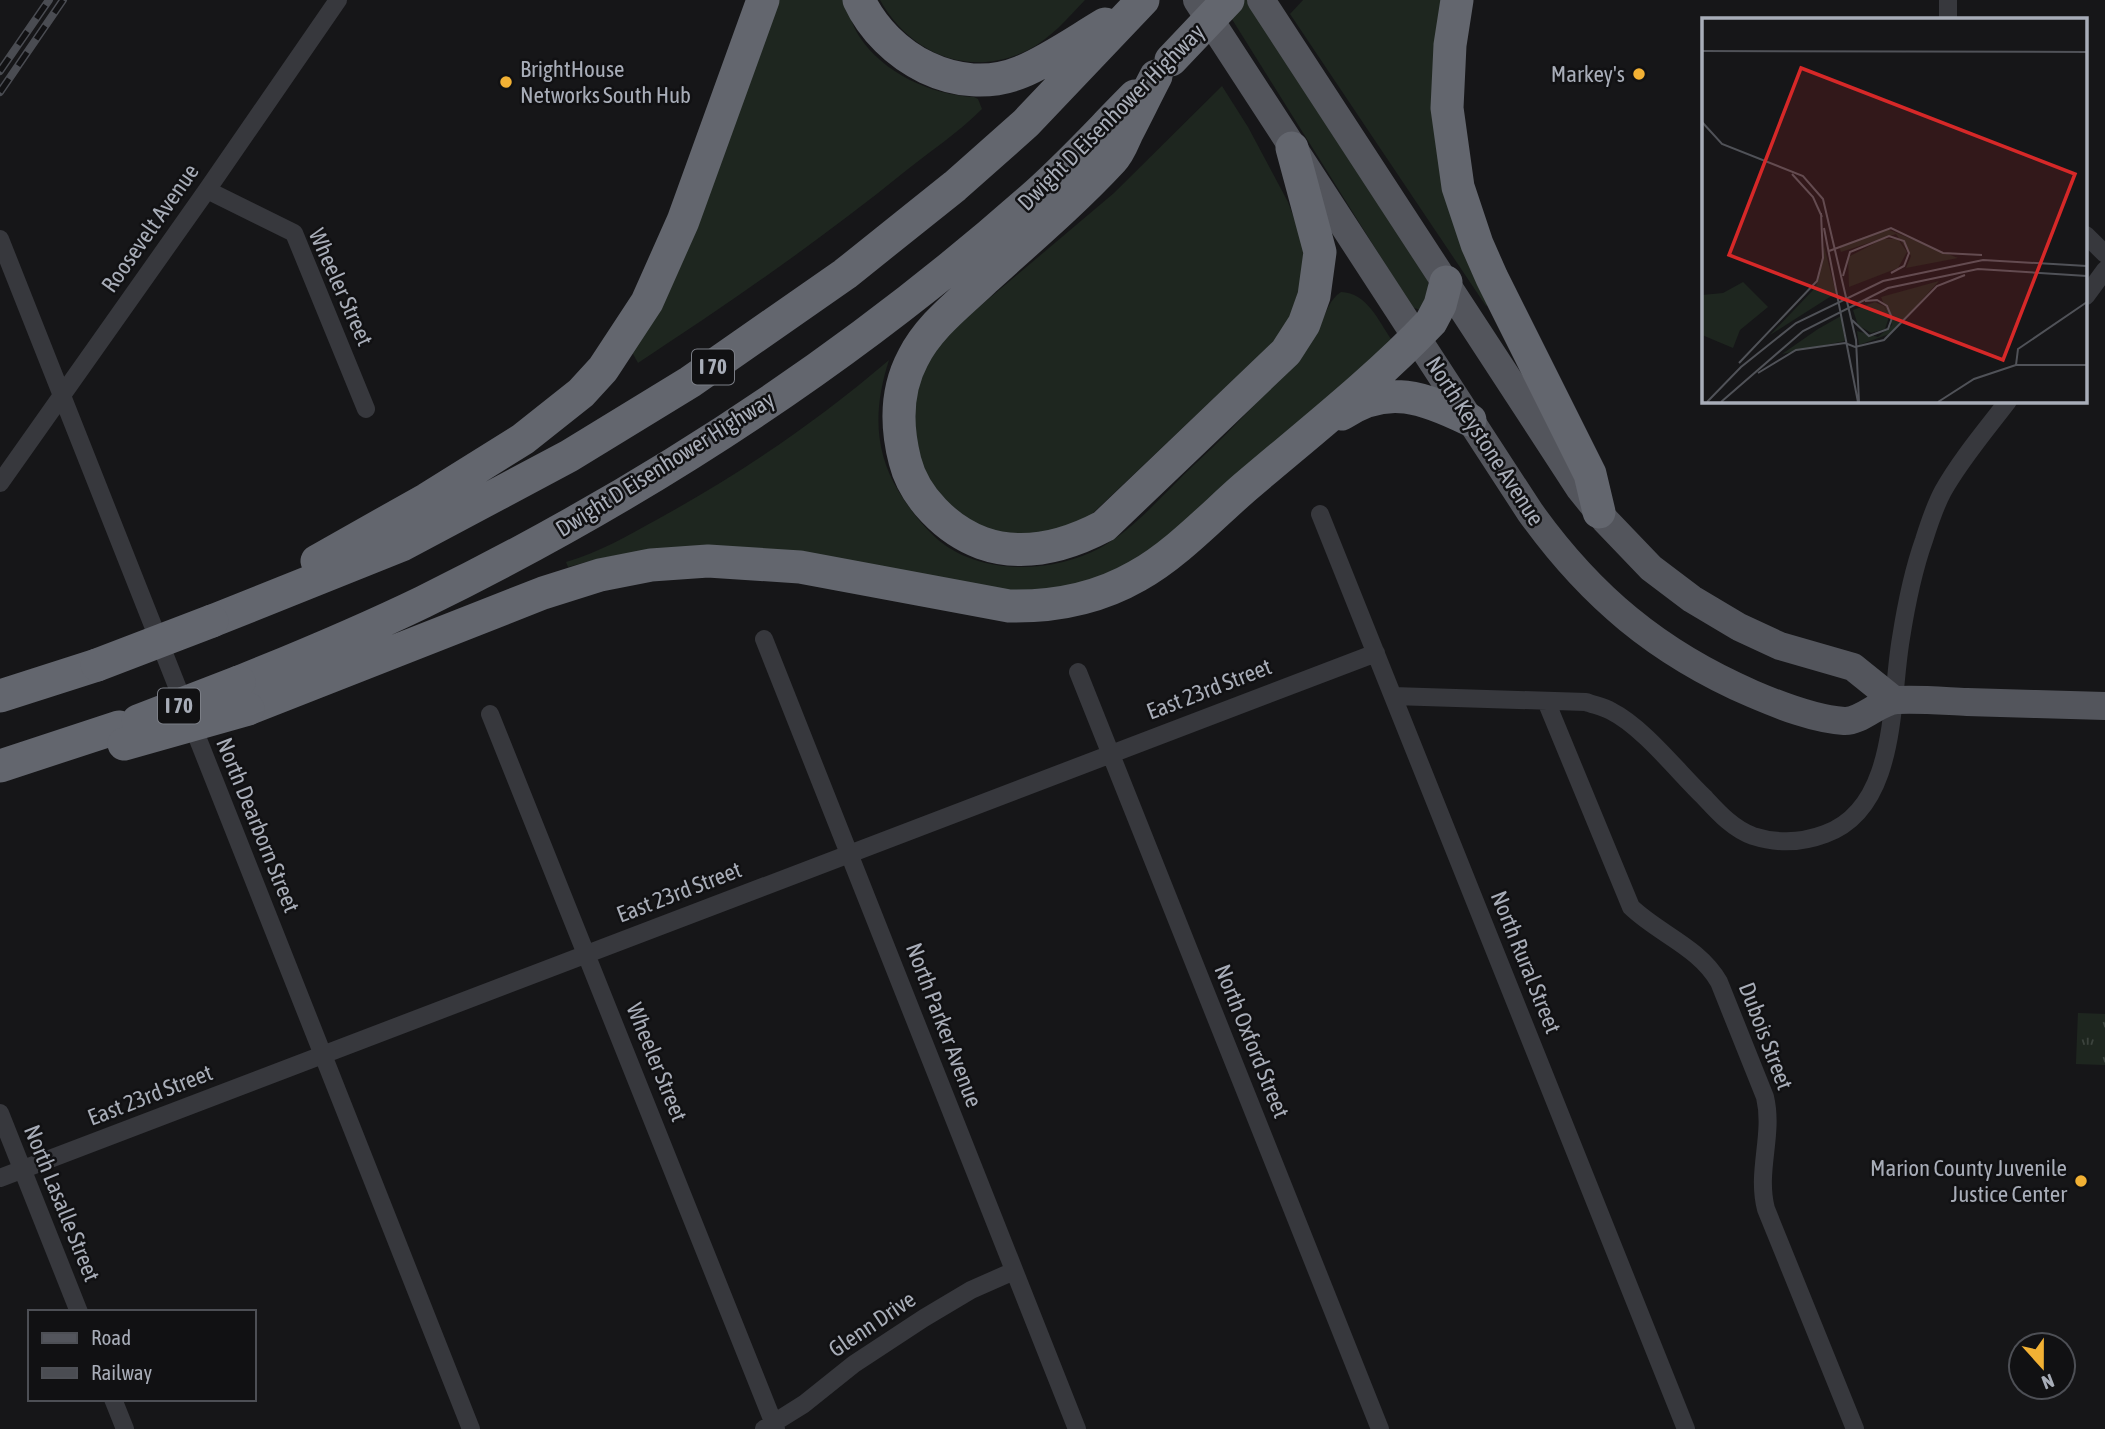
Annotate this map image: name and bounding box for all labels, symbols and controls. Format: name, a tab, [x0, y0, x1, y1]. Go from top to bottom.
inset map	[1702, 18, 2088, 402]
street label: Dwight D Eisenhower Highway	[1013, 19, 1209, 215]
place label: BrightHouse Networks South Hub	[520, 56, 691, 108]
place label: Markey's	[1551, 61, 1625, 87]
marker: Markey's	[1631, 66, 1647, 82]
marker: BrightHouse Networks South Hub	[498, 74, 514, 90]
street label: Roosevelt Avenue	[96, 159, 204, 297]
street label: Wheeler Street	[304, 224, 378, 350]
road number: I 70	[692, 350, 734, 384]
street label: North Keystone Avenue	[1421, 352, 1549, 530]
street label: Dwight D Eisenhower Highway	[551, 386, 779, 542]
street label: East 23rd Street	[1143, 653, 1275, 725]
road number: I 70	[158, 688, 200, 724]
street label: North Dearborn Street	[211, 734, 305, 916]
street label: East 23rd Street	[613, 856, 745, 928]
street label: North Rural Street	[1486, 887, 1566, 1037]
street label: North Parker Avenue	[901, 939, 987, 1111]
street label: North Oxford Street	[1209, 961, 1295, 1121]
street label: Dubois Street	[1734, 979, 1798, 1093]
street label: Wheeler Street	[621, 999, 693, 1125]
street label: East 23rd Street	[84, 1059, 216, 1131]
street label: North Lasalle Street	[19, 1121, 105, 1285]
place label: Marion County Juvenile Justice Center	[1870, 1155, 2068, 1207]
marker: Marion County Juvenile Justice Center	[2073, 1173, 2089, 1189]
street label: Glenn Drive	[824, 1286, 920, 1362]
legend	[28, 1310, 256, 1401]
text: Road	[91, 1325, 131, 1349]
north arrow	[2007, 1331, 2077, 1401]
text: Railway	[91, 1360, 153, 1384]
text: N	[2039, 1370, 2057, 1394]

